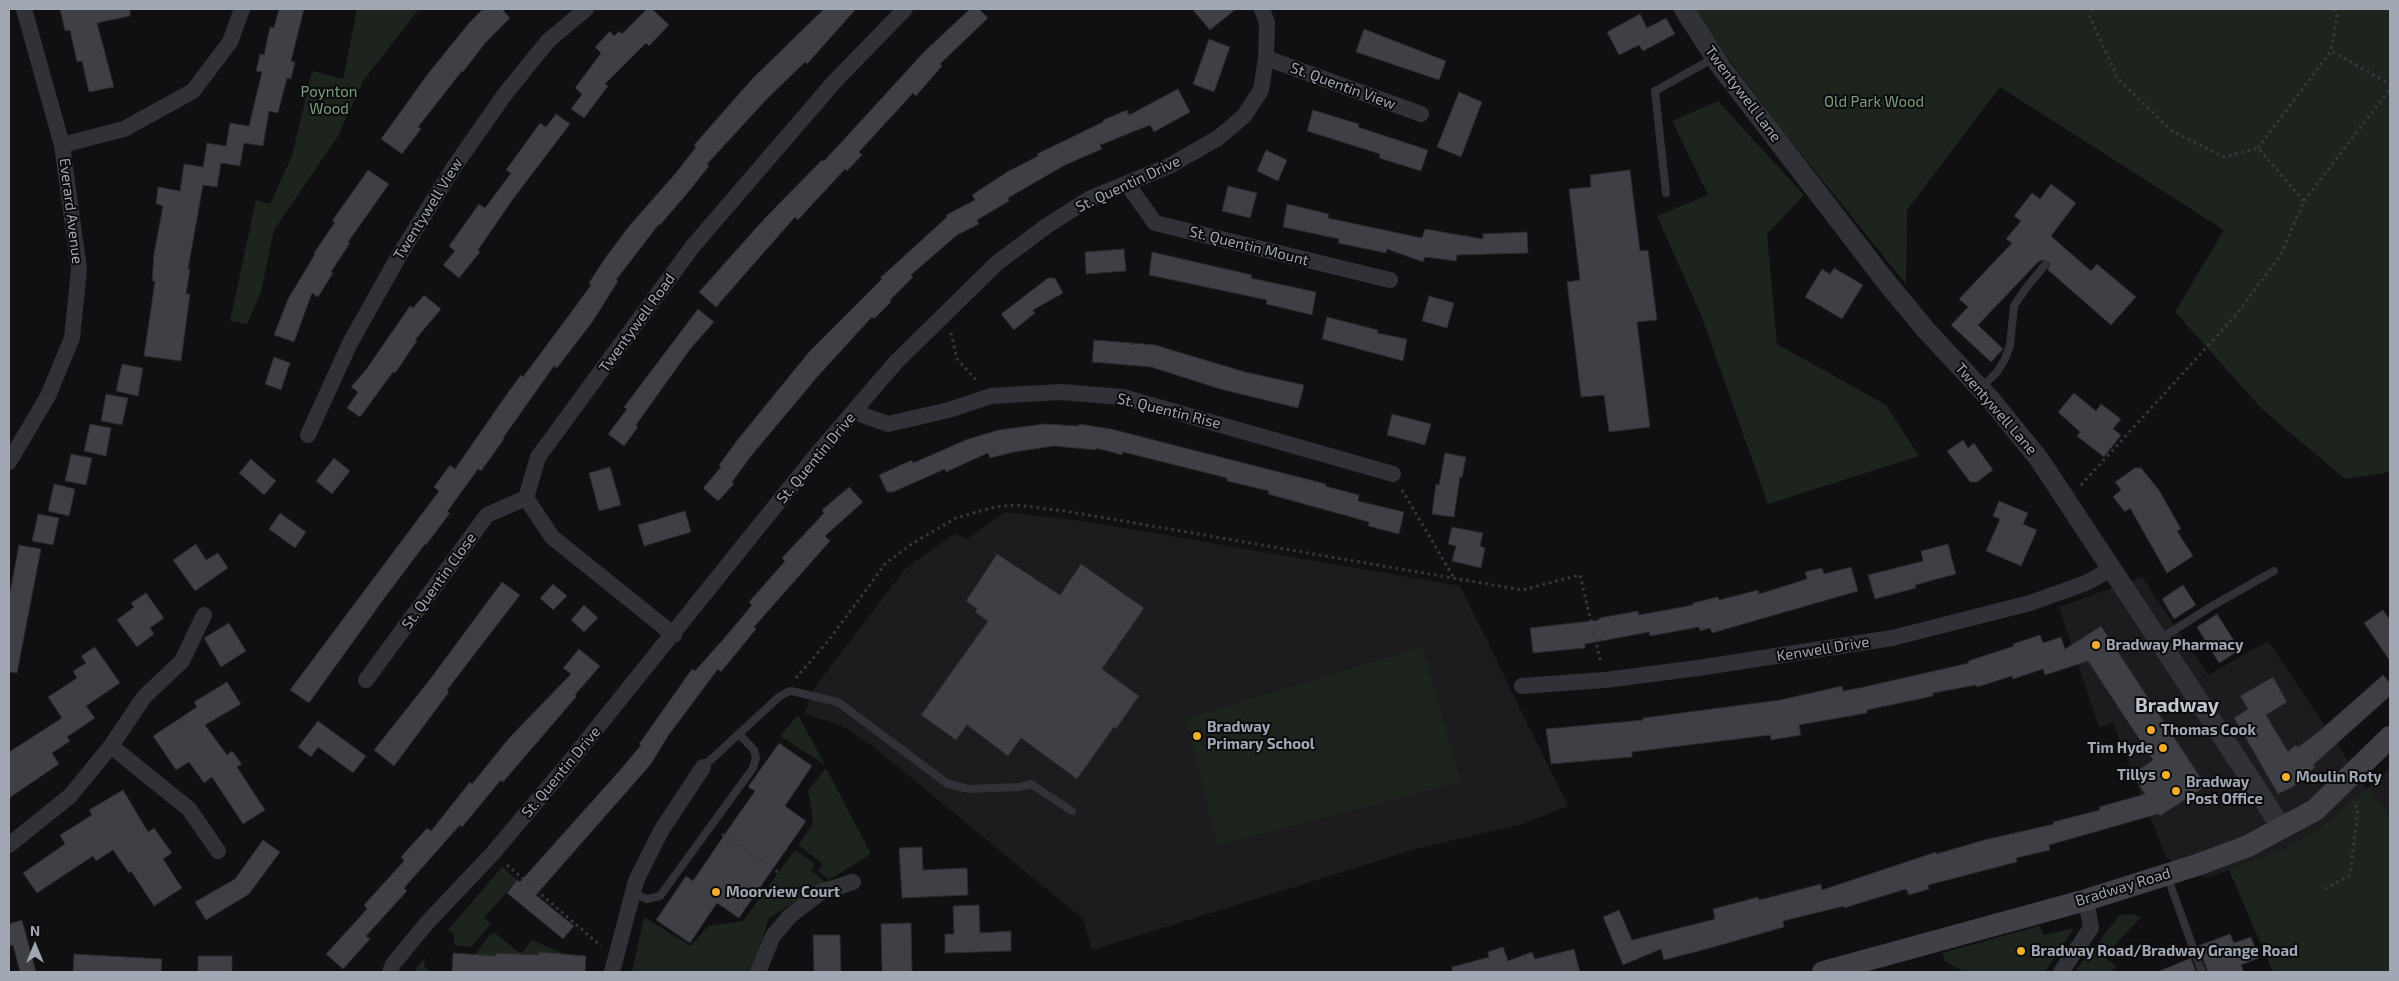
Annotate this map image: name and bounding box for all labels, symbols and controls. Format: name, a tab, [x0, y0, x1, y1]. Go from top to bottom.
street label: Twentywell Lane	[1701, 42, 1785, 146]
street label: St. Quentin View	[1288, 59, 1398, 113]
park label: Poynton Wood	[301, 83, 357, 118]
park label: Old Park Wood	[1824, 93, 1924, 111]
street label: St. Quentin Drive	[1073, 152, 1183, 216]
street label: Twentywell View	[390, 155, 466, 263]
street label: Everard Avenue	[56, 157, 86, 265]
street label: St. Quentin Mount	[1187, 222, 1311, 270]
street label: Twentywell Road	[595, 270, 679, 376]
street label: Twentywell Lane	[1951, 359, 2041, 459]
street label: St. Quentin Rise	[1115, 389, 1223, 433]
street label: St. Quentin Drive	[773, 409, 859, 507]
street label: St. Quentin Close	[398, 529, 480, 633]
street label: Kenwell Drive	[1775, 633, 1871, 665]
place label: Bradway Pharmacy	[2106, 636, 2243, 654]
marker: Bradway Pharmacy	[2090, 639, 2102, 651]
district label: Bradway	[2135, 693, 2219, 717]
place label: Bradway Primary School	[1207, 718, 1315, 753]
place label: Thomas Cook	[2161, 721, 2256, 739]
street label: St. Quentin Drive	[518, 723, 604, 821]
marker: Thomas Cook	[2145, 724, 2157, 736]
marker: Bradway Primary School	[1191, 730, 1203, 742]
place label: Tim Hyde	[2087, 739, 2153, 757]
marker: Tim Hyde	[2157, 742, 2169, 754]
place label: Tillys	[2117, 766, 2156, 784]
place label: Moulin Roty	[2296, 768, 2382, 786]
marker: Tillys	[2160, 769, 2172, 781]
marker: Moulin Roty	[2280, 771, 2292, 783]
place label: Bradway Post Office	[2186, 773, 2263, 808]
marker: Bradway Post Office	[2170, 785, 2182, 797]
street label: Bradway Road	[2073, 864, 2173, 910]
place label: Moorview Court	[726, 883, 840, 901]
marker: Moorview Court	[710, 886, 722, 898]
north arrow	[10, 921, 60, 971]
text: N	[30, 922, 40, 939]
place label: Bradway Road/Bradway Grange Road	[2031, 942, 2298, 960]
marker: Bradway Road/Bradway Grange Road	[2015, 945, 2027, 957]

